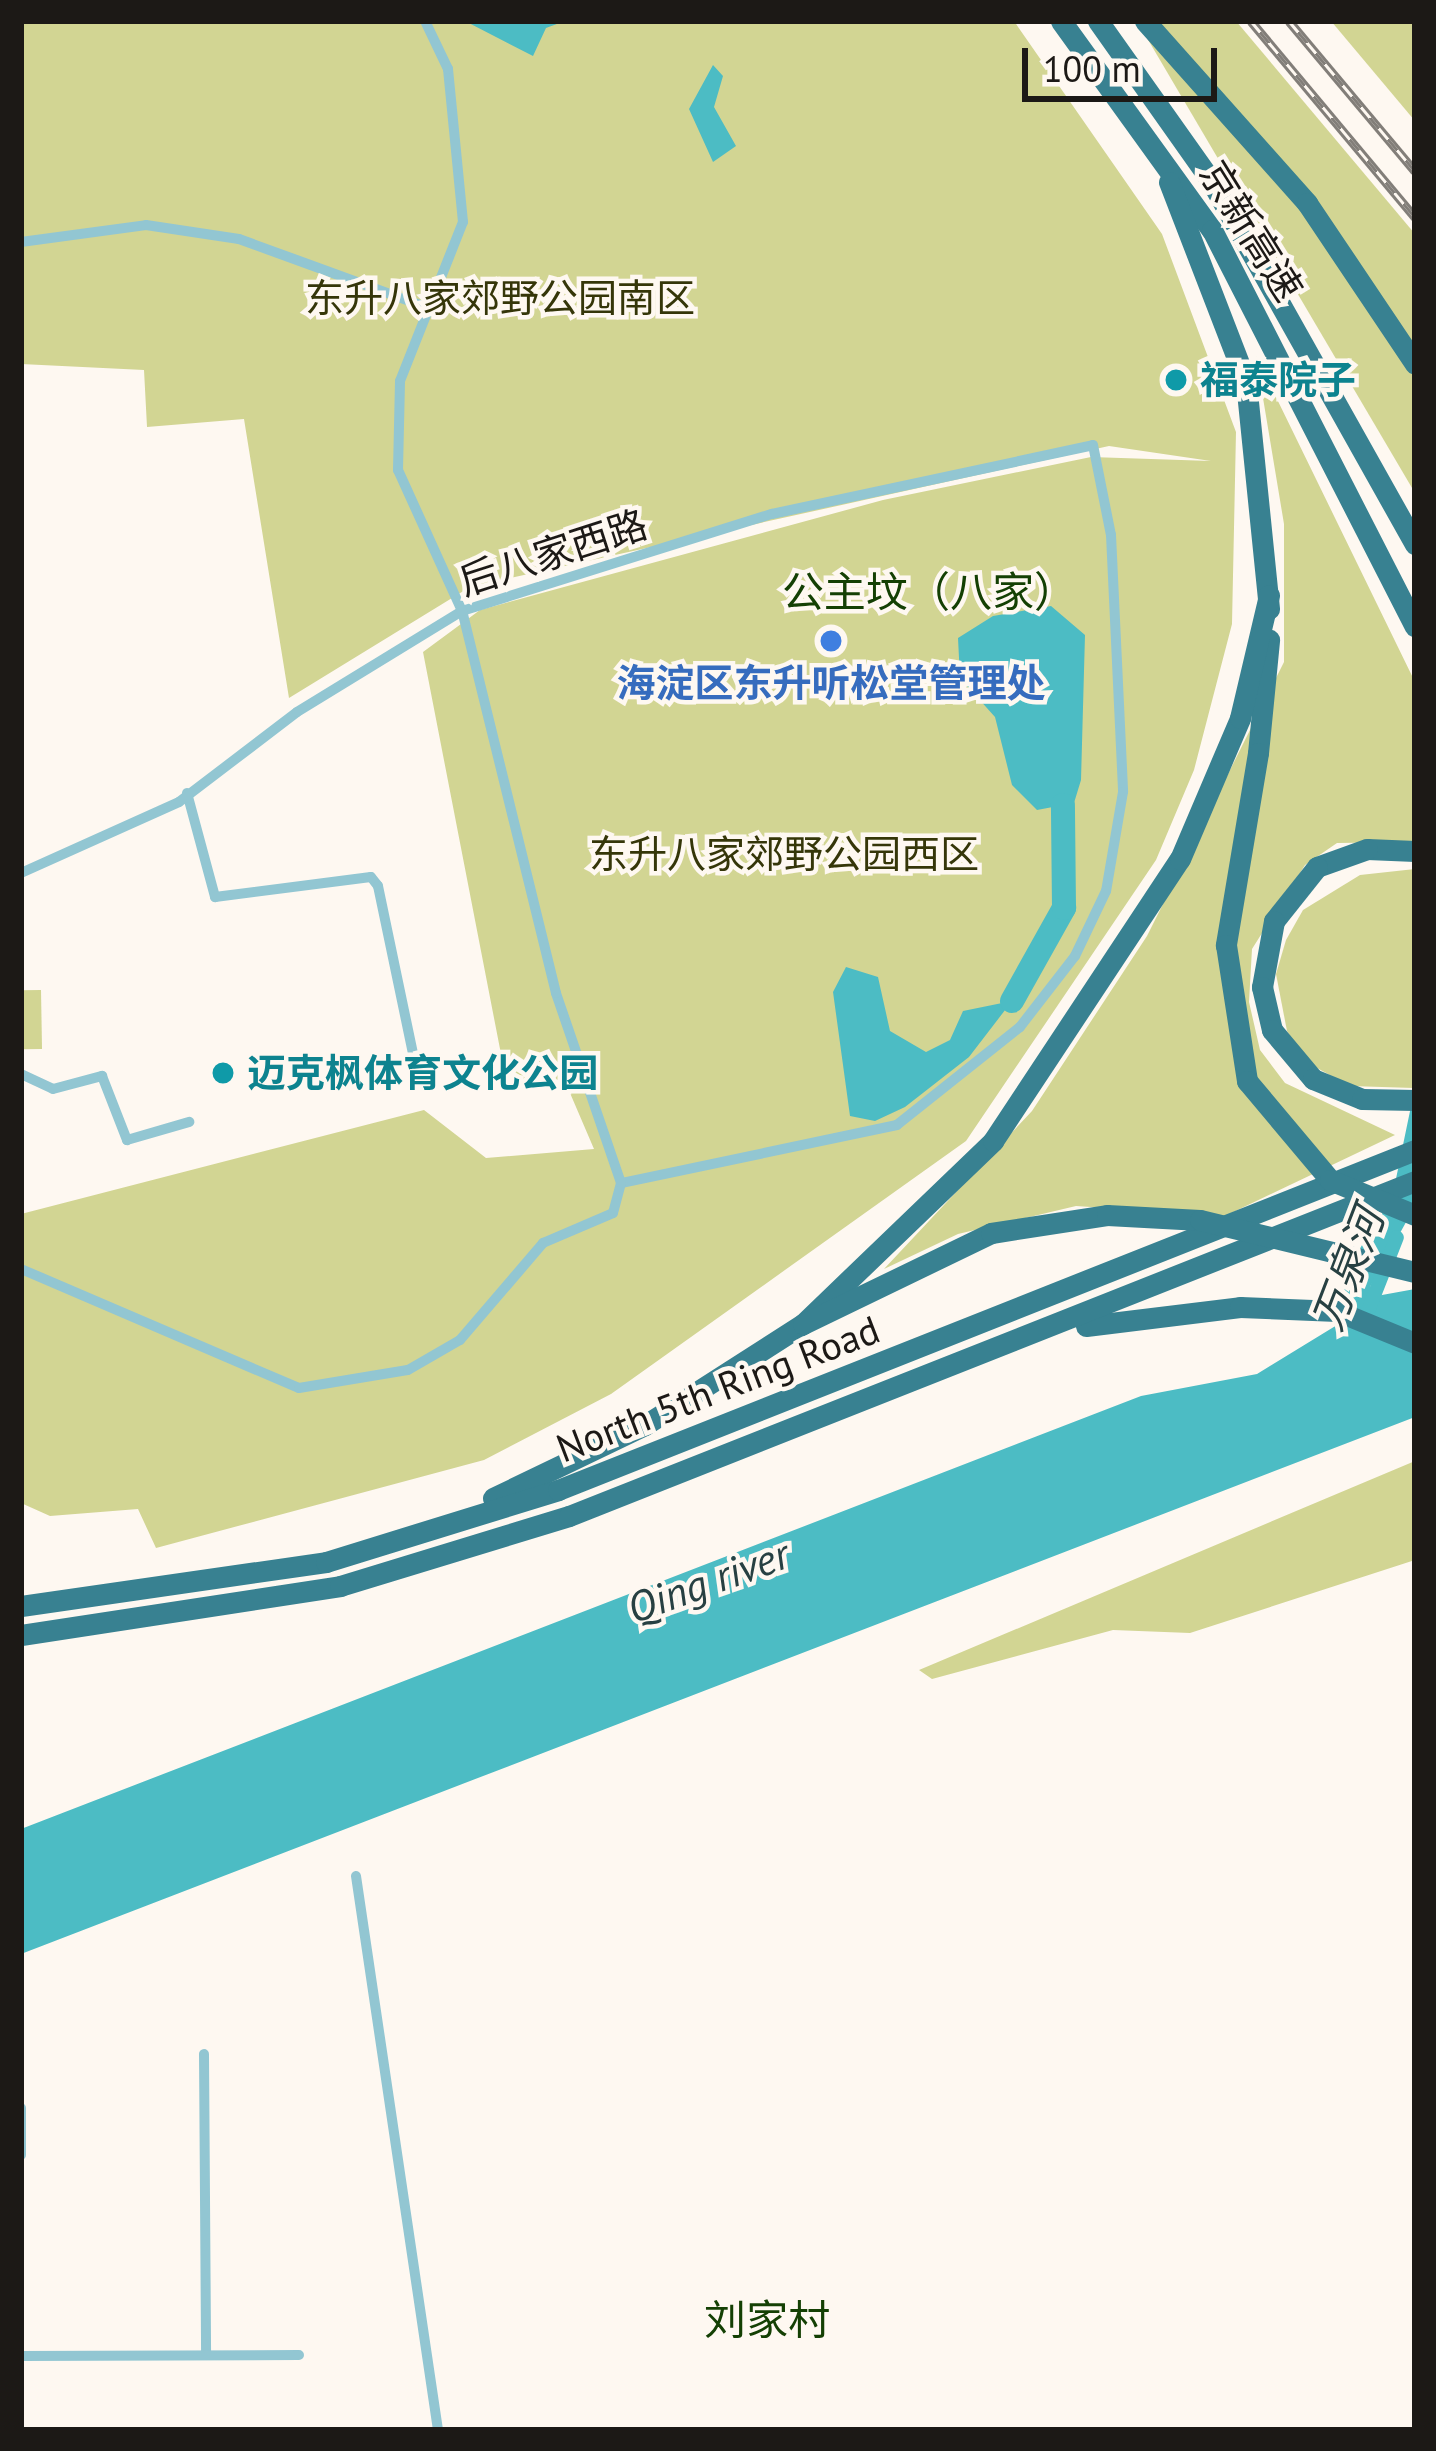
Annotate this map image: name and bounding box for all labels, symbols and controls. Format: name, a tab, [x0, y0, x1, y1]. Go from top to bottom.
scale bar	[1028, 24, 1223, 98]
text: 100 m	[1043, 45, 1141, 92]
street label: 京新高速	[1190, 152, 1312, 310]
park label: 东升八家郊野公园南区	[305, 275, 695, 321]
place label: 福泰院子	[1200, 357, 1356, 403]
marker: 福泰院子	[1163, 367, 1189, 393]
street label: 后八家西路	[453, 501, 653, 605]
district label: 公主坟（八家）	[782, 567, 1076, 617]
marker: 海淀区东升听松堂管理处	[818, 628, 844, 654]
place label: 海淀区东升听松堂管理处	[617, 660, 1045, 706]
park label: 东升八家郊野公园西区	[589, 831, 979, 877]
place label: 迈克枫体育文化公园	[247, 1050, 598, 1096]
marker: 迈克枫体育文化公园	[210, 1060, 236, 1086]
water label: 万泉河	[1302, 1201, 1394, 1337]
street label: North 5th Ring Road	[550, 1306, 886, 1472]
water label: Qing river	[620, 1529, 796, 1633]
district label: 刘家村	[704, 2295, 830, 2345]

